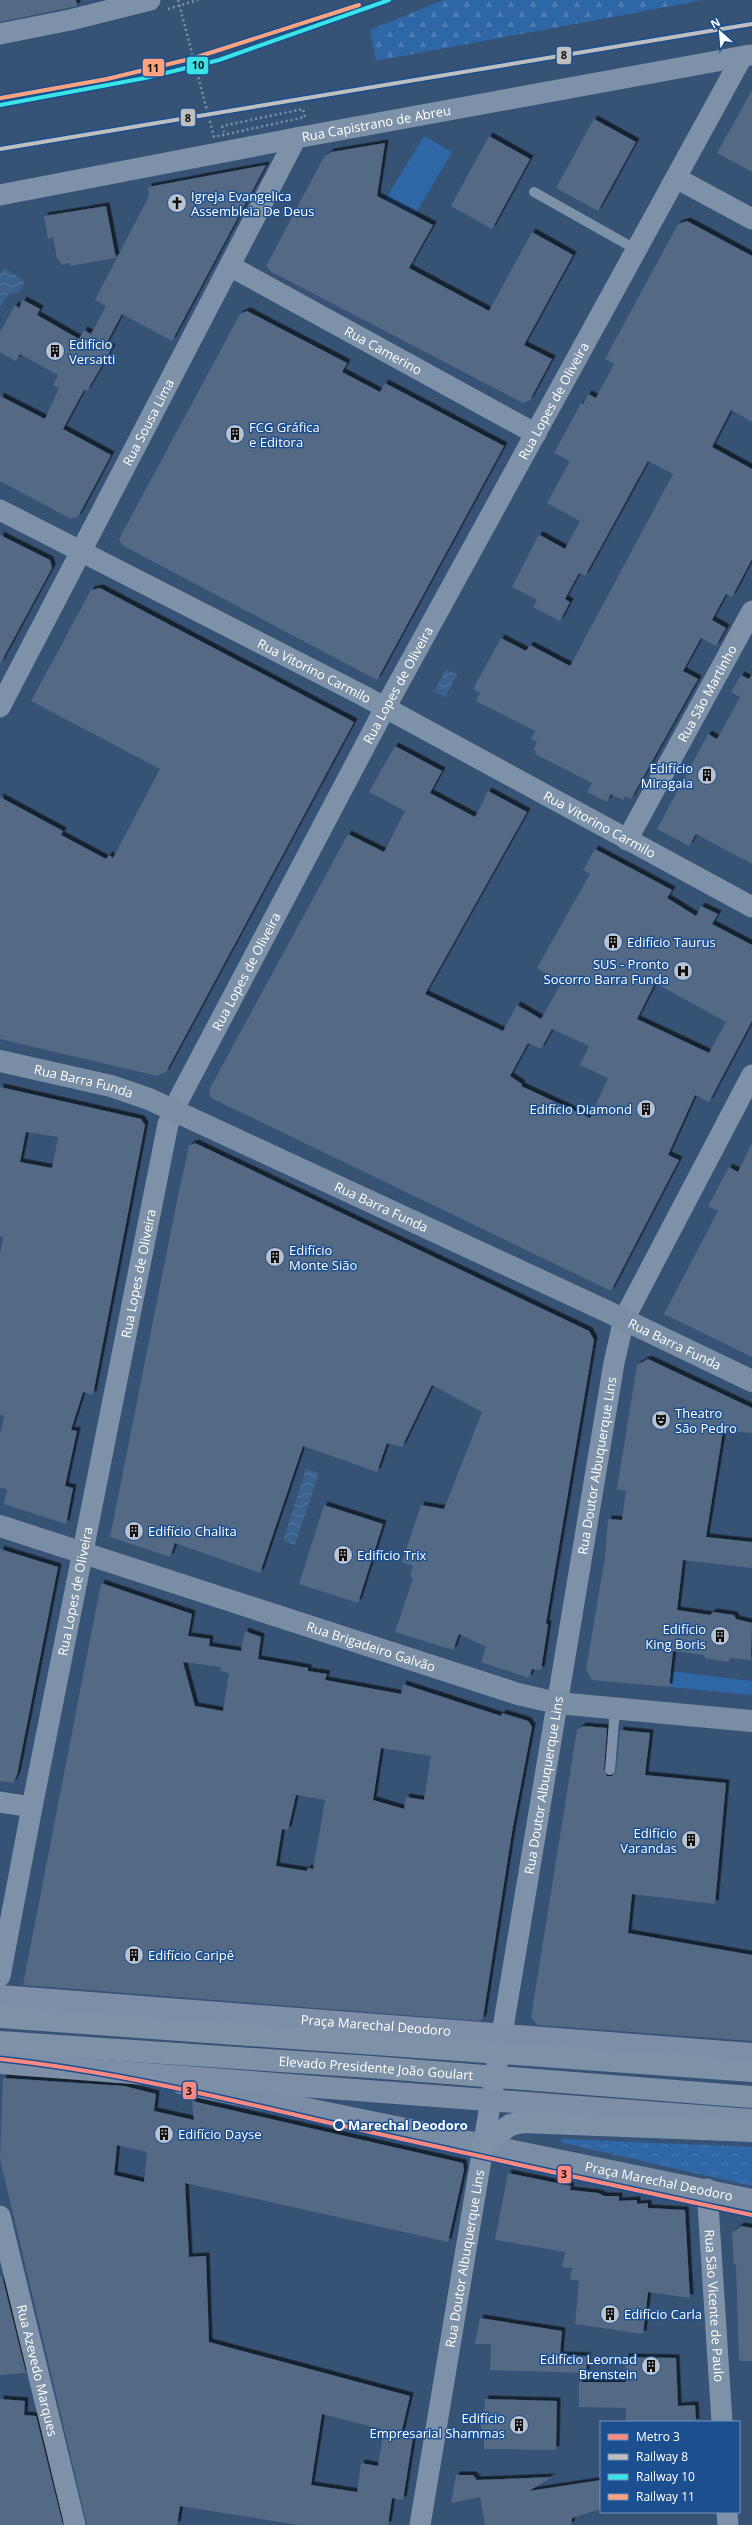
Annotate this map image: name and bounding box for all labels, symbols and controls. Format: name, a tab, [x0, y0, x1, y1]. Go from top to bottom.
north arrow	[700, 12, 740, 52]
text: N	[708, 14, 723, 31]
line badge: 8	[556, 46, 572, 65]
text: 8	[561, 47, 567, 62]
line badge: 10	[186, 56, 209, 75]
text: 10	[192, 57, 204, 72]
line badge: 11	[142, 58, 165, 77]
text: 11	[147, 60, 159, 75]
street label: Rua Capistrano de Abreu	[300, 101, 452, 146]
line badge: 8	[180, 108, 196, 127]
text: 8	[185, 110, 191, 125]
place label: Igreja Evangelica Assembleia De Deus	[191, 187, 314, 220]
church icon: Igreja Evangelica Assembleia De Deus	[166, 192, 188, 214]
street label: Rua Camerino	[341, 322, 426, 379]
place label: Edifício Versatti	[69, 335, 115, 368]
street label: Rua Lopes de Oliveira	[514, 339, 593, 463]
building icon: Edifício Versatti	[44, 340, 66, 362]
street label: Rua Sousa Lima	[118, 376, 178, 469]
place label: FCG Gráfica e Editora	[249, 418, 320, 451]
building icon: FCG Gráfica e Editora	[224, 423, 246, 445]
street label: Rua Lopes de Oliveira	[359, 623, 437, 747]
street label: Rua Vitorino Carmilo	[254, 634, 374, 707]
street label: Rua São Martinho	[673, 641, 741, 745]
place label: Edifício Miragaia	[641, 759, 693, 792]
building icon: Edifício Miragaia	[696, 764, 718, 786]
street label: Rua Vitorino Carmilo	[540, 786, 659, 862]
street label: Rua Lopes de Oliveira	[208, 909, 285, 1034]
building icon: Edifício Taurus	[602, 931, 624, 953]
place label: Edifício Taurus	[627, 933, 716, 951]
place label: SUS - Pronto Socorro Barra Funda	[544, 955, 669, 988]
hospital icon: SUS - Pronto Socorro Barra Funda	[672, 960, 694, 982]
street label: Rua Barra Funda	[32, 1060, 136, 1102]
building icon: Edifício Diamond	[635, 1098, 657, 1120]
place label: Edifício Diamond	[529, 1100, 632, 1118]
street label: Rua Barra Funda	[332, 1177, 431, 1236]
street label: Rua Lopes de Oliveira	[117, 1207, 160, 1340]
place label: Edifício Monte Sião	[289, 1241, 357, 1274]
building icon: Edifício Monte Sião	[264, 1246, 286, 1268]
street label: Rua Barra Funda	[625, 1314, 724, 1374]
street label: Rua Doutor Albuquerque Lins	[573, 1375, 621, 1556]
place label: Theatro São Pedro	[675, 1404, 737, 1437]
theatre icon: Theatro São Pedro	[650, 1409, 672, 1431]
building icon: Edifício Chalita	[123, 1520, 145, 1542]
place label: Edifício Chalita	[148, 1522, 237, 1540]
street label: Rua Lopes de Oliveira	[53, 1525, 97, 1657]
building icon: Edifício Trix	[332, 1544, 354, 1566]
place label: Edifício Trix	[357, 1546, 427, 1564]
street label: Rua Brigadeiro Galvão	[304, 1617, 438, 1676]
place label: Edifício King Boris	[645, 1620, 706, 1653]
building icon: Edifício King Boris	[709, 1625, 731, 1647]
street label: Rua Doutor Albuquerque Lins	[520, 1695, 567, 1876]
place label: Edifício Varandas	[620, 1824, 677, 1857]
building icon: Edifício Varandas	[680, 1829, 702, 1851]
building icon: Edifício Caripê	[123, 1944, 145, 1966]
place label: Edifício Caripê	[148, 1946, 234, 1964]
street label: Praça Marechal Deodoro	[300, 2010, 452, 2040]
street label: Elevado Presidente João Goulart	[278, 2052, 474, 2084]
line badge: 3	[182, 2081, 197, 2100]
text: 3	[186, 2083, 192, 2098]
place label: Marechal Deodoro	[348, 2116, 468, 2134]
marker: Marechal Deodoro	[333, 2119, 345, 2131]
building icon: Edifício Dayse	[153, 2123, 175, 2145]
place label: Edifício Dayse	[178, 2125, 261, 2143]
street label: Praça Marechal Deodoro	[584, 2157, 735, 2205]
line badge: 3	[557, 2165, 572, 2184]
text: 3	[561, 2166, 567, 2181]
street label: Rua Doutor Albuquerque Lins	[441, 2168, 488, 2349]
street label: Rua São Vicente de Paulo	[701, 2229, 728, 2383]
street label: Rua Azevedo Marques	[13, 2303, 62, 2438]
building icon: Edifício Carla	[599, 2303, 621, 2325]
place label: Edifício Carla	[624, 2305, 702, 2323]
place label: Edifício Leornad Brenstein	[540, 2350, 637, 2383]
building icon: Edifício Leornad Brenstein	[640, 2355, 662, 2377]
place label: Edifício Empresarial Shammas	[369, 2409, 505, 2442]
building icon: Edifício Empresarial Shammas	[508, 2414, 530, 2436]
legend	[600, 2421, 740, 2513]
text: Metro 3	[636, 2428, 680, 2445]
text: Railway 8	[636, 2448, 688, 2465]
text: Railway 10	[636, 2468, 695, 2485]
text: Railway 11	[636, 2488, 695, 2505]

